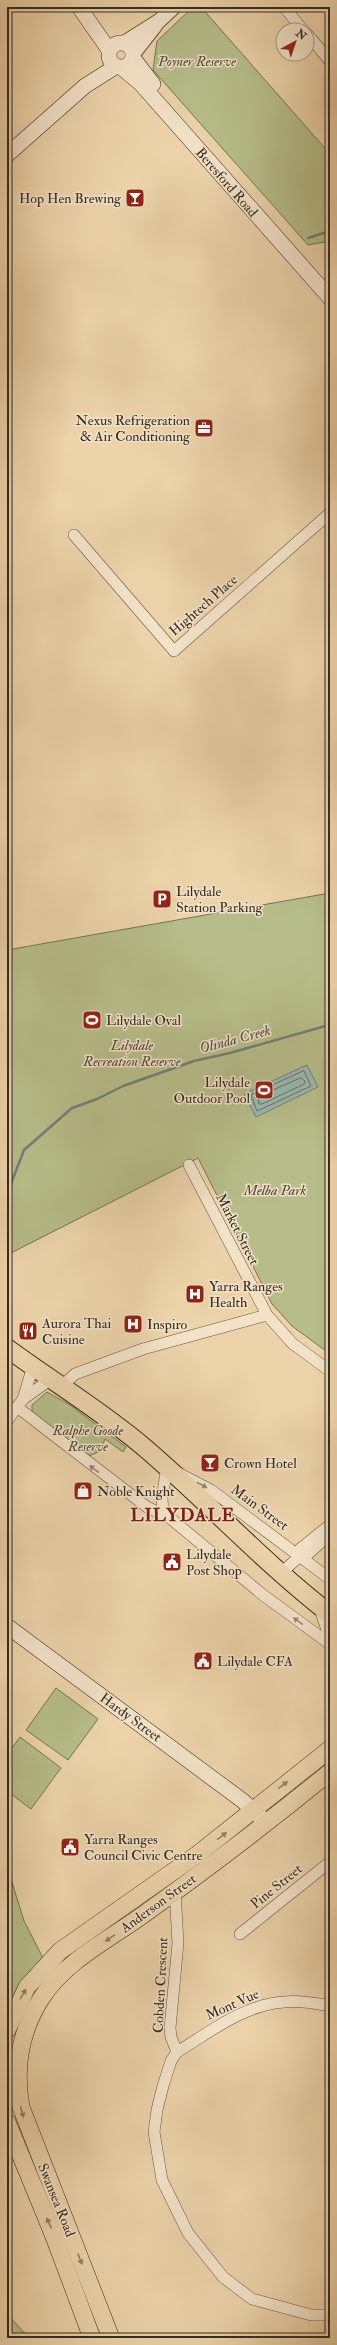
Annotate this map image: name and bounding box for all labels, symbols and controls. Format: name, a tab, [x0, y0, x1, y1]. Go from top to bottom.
north arrow	[275, 22, 315, 62]
text: N	[292, 26, 310, 44]
park label: Poyner Reserve	[157, 53, 236, 70]
street label: Beresford Road	[192, 144, 261, 221]
bar icon: Hop Hen Brewing	[124, 187, 146, 209]
place label: Hop Hen Brewing	[19, 190, 122, 208]
place label: Nexus Refrigeration & Air Conditioning	[76, 412, 191, 445]
office icon: Nexus Refrigeration & Air Conditioning	[193, 417, 215, 439]
street label: Hightech Place	[166, 571, 241, 640]
place label: Lilydale Station Parking	[176, 883, 264, 916]
parking icon: Lilydale Station Parking	[151, 888, 173, 910]
sports icon: Lilydale Oval	[81, 1009, 103, 1031]
place label: Lilydale Oval	[106, 1012, 182, 1030]
water label: Olinda Creek	[197, 1021, 273, 1058]
park label: Lilydale Recreation Reserve	[82, 1037, 181, 1070]
place label: Lilydale Outdoor Pool	[174, 1074, 250, 1107]
sports icon: Lilydale Outdoor Pool	[253, 1079, 275, 1101]
park label: Melba Park	[243, 1182, 306, 1199]
street label: Market Street	[212, 1191, 263, 1268]
place label: Yarra Ranges Health	[209, 1278, 283, 1311]
hospital icon: Yarra Ranges Health	[184, 1283, 206, 1305]
hospital icon: Inspiro	[122, 1313, 144, 1335]
place label: Aurora Thai Cuisine	[41, 1315, 111, 1348]
place label: Inspiro	[147, 1316, 188, 1334]
restaurant icon: Aurora Thai Cuisine	[17, 1320, 39, 1342]
park label: Ralphe Goode Reserve	[52, 1422, 123, 1455]
bar icon: Crown Hotel	[199, 1452, 221, 1474]
place label: Crown Hotel	[224, 1455, 297, 1472]
one-way arrow	[89, 1464, 100, 1473]
shop icon: Noble Knight	[72, 1480, 94, 1502]
street label: Main Street	[228, 1481, 292, 1534]
one-way arrow	[196, 1482, 208, 1488]
place label: Noble Knight	[97, 1483, 175, 1500]
district label: LILYDALE	[130, 1504, 236, 1527]
place label: Lilydale Post Shop	[186, 1546, 242, 1580]
public building icon: Lilydale Post Shop	[161, 1551, 183, 1573]
one-way arrow	[293, 1617, 304, 1625]
public building icon: Lilydale CFA	[192, 1650, 214, 1672]
place label: Lilydale CFA	[217, 1653, 293, 1671]
street label: Hardy Street	[96, 1689, 165, 1747]
one-way arrow	[278, 1781, 289, 1789]
place label: Yarra Ranges Council Civic Centre	[84, 1831, 202, 1864]
one-way arrow	[216, 1831, 227, 1840]
public building icon: Yarra Ranges Council Civic Centre	[59, 1836, 81, 1858]
street label: Pine Street	[247, 1860, 306, 1912]
street label: Anderson Street	[116, 1870, 200, 1937]
one-way arrow	[104, 1934, 115, 1942]
street label: Cobden Crescent	[150, 1936, 172, 2033]
street label: Mont Vue	[203, 1985, 262, 2024]
one-way arrow	[19, 1989, 27, 1999]
one-way arrow	[19, 2106, 25, 2118]
street label: Swansea Road	[34, 2161, 79, 2240]
one-way arrow	[45, 2217, 52, 2229]
one-way arrow	[78, 2253, 84, 2265]

